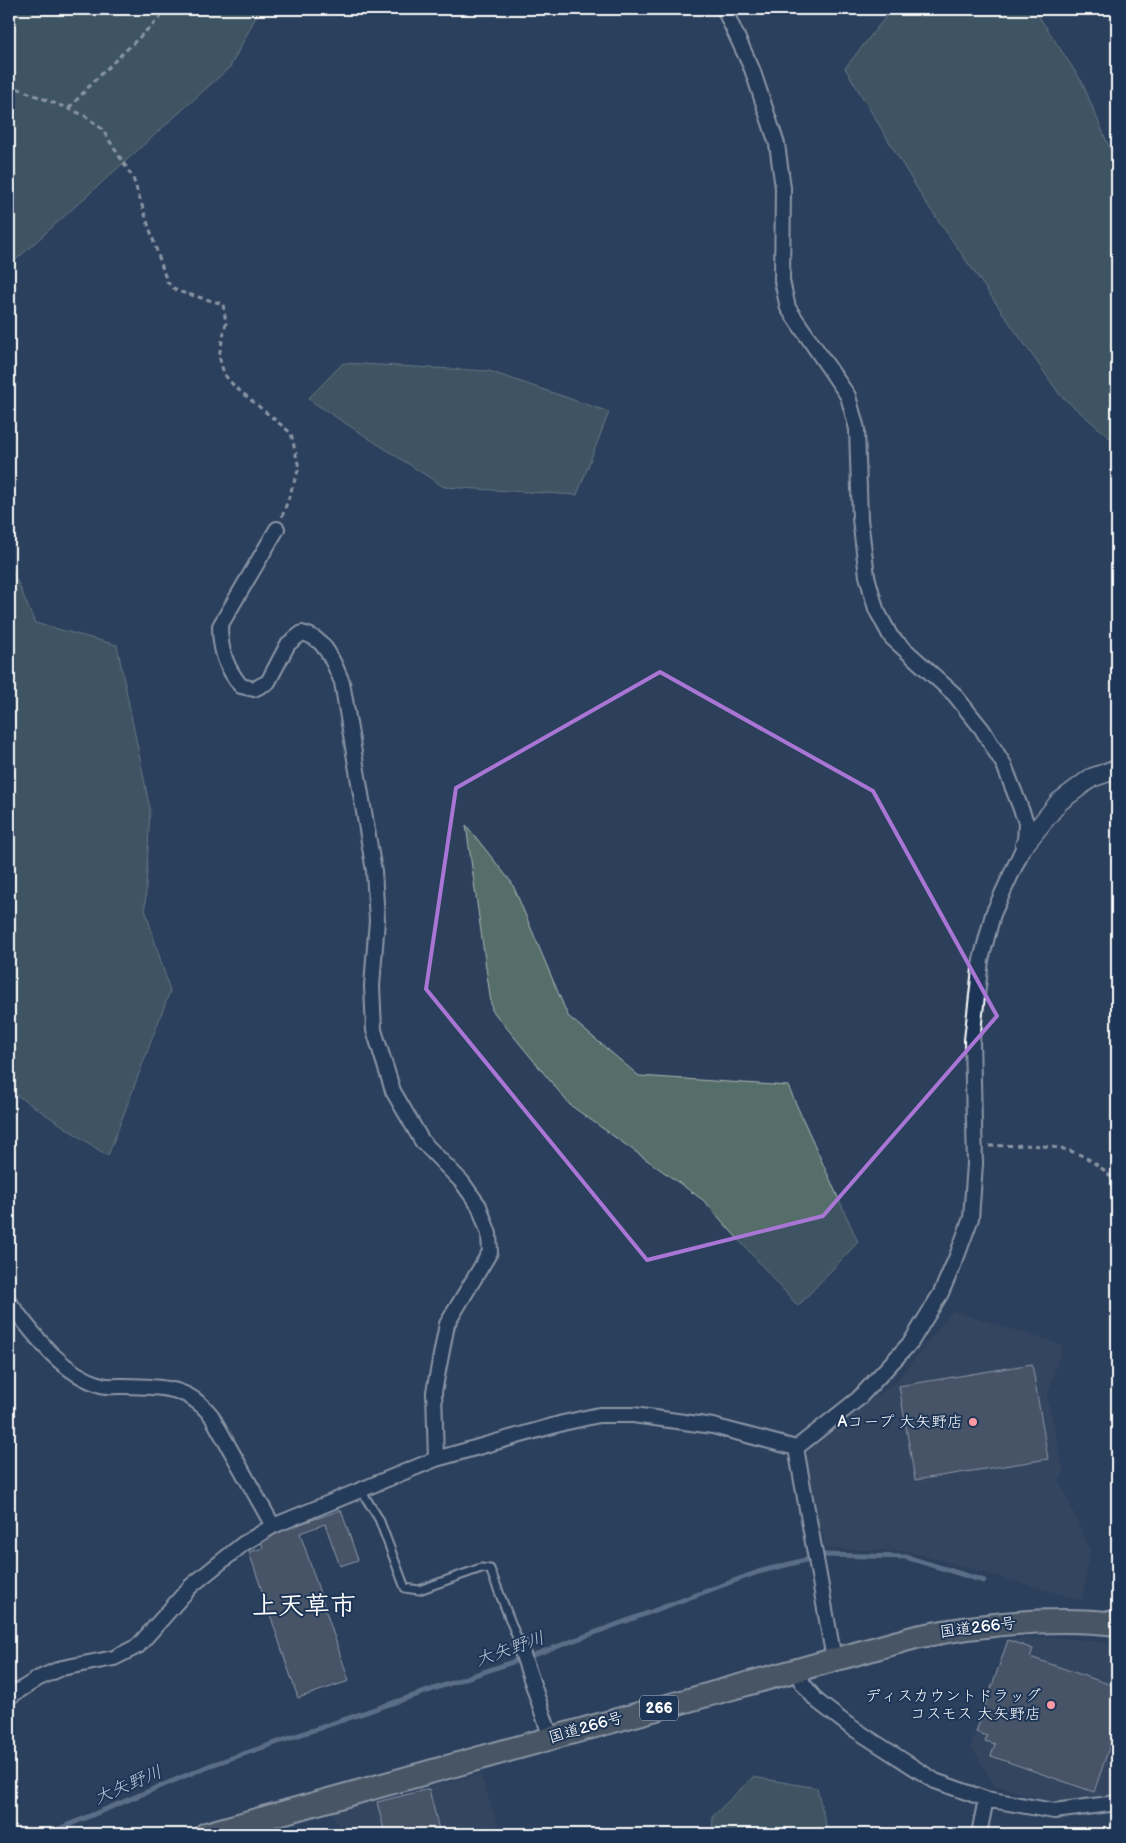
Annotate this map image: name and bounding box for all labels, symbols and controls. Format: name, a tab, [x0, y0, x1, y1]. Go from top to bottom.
place label: Aコープ 大矢野店	[838, 1413, 963, 1432]
marker: Aコープ 大矢野店	[967, 1416, 979, 1428]
district label: 上天草市	[252, 1591, 356, 1622]
street label: 国道266号	[939, 1614, 1017, 1642]
water label: 大矢野川	[473, 1627, 547, 1671]
place label: ディスカウントドラッグ コスモス 大矢野店	[865, 1687, 1041, 1724]
road number: 266	[640, 1696, 678, 1720]
marker: ディスカウントドラッグ コスモス 大矢野店	[1045, 1699, 1057, 1711]
street label: 国道266号	[546, 1708, 626, 1748]
water label: 大矢野川	[91, 1761, 165, 1809]

